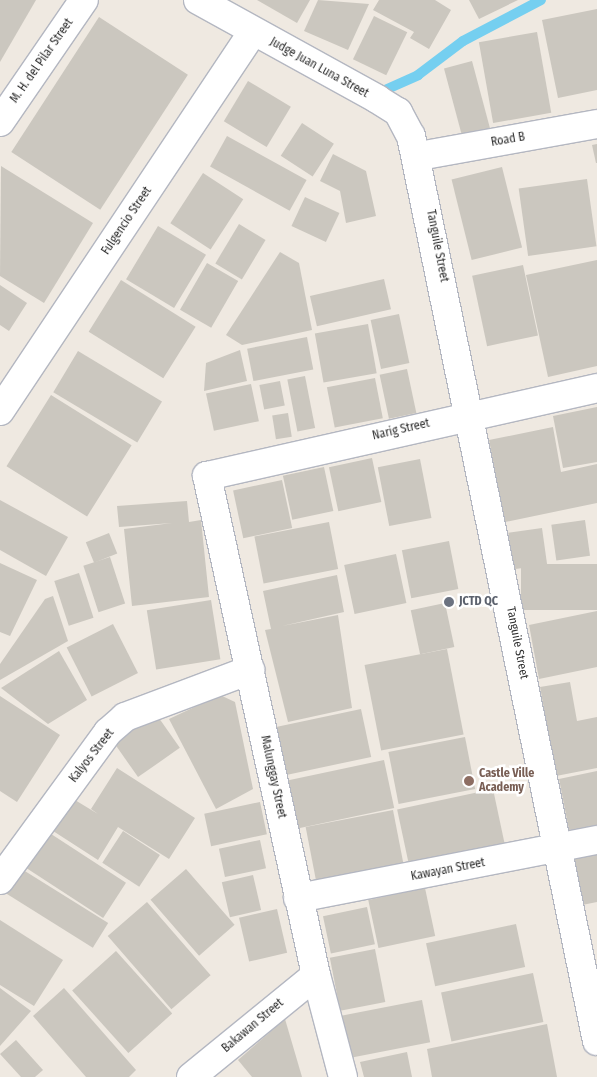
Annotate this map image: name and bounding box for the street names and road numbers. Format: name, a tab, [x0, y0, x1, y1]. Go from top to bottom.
street label: M. H. del Pilar Street	[8, 16, 76, 106]
street label: Judge Juan Luna Street	[267, 35, 371, 101]
street label: Road B	[490, 130, 526, 150]
street label: Fulgencio Street	[99, 184, 155, 258]
street label: Tanguile Street	[423, 209, 451, 283]
street label: Narig Street	[371, 416, 431, 444]
street label: Tanguile Street	[503, 606, 531, 680]
street label: Kalyos Street	[67, 726, 117, 786]
street label: Malunggay Street	[257, 734, 289, 820]
street label: Kawayan Street	[410, 856, 486, 884]
street label: Bakawan Street	[219, 996, 287, 1056]

